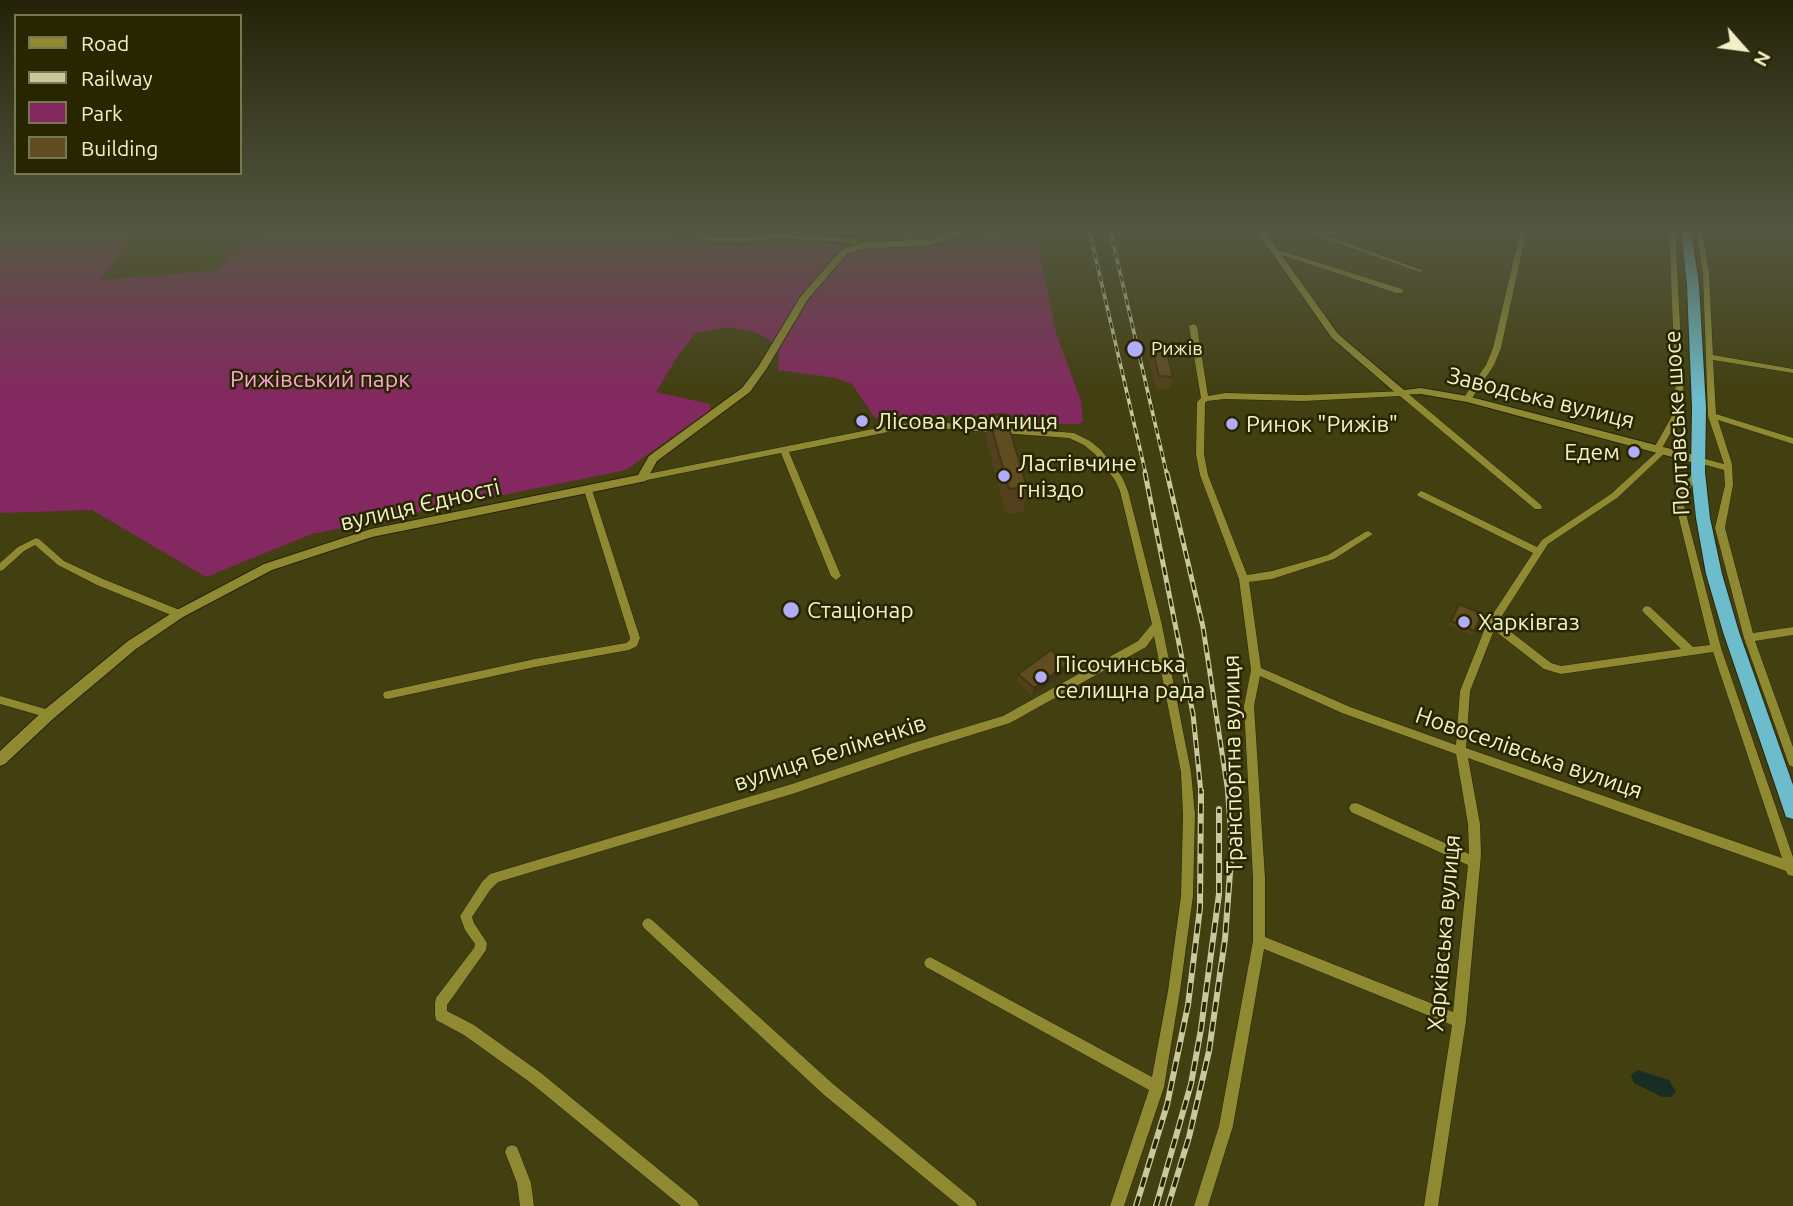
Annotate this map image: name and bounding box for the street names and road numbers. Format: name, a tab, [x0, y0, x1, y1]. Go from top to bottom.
street label: Полтавське шосе	[1658, 330, 1696, 516]
street label: Заводська вулиця	[1444, 361, 1638, 435]
street label: вулиця Єдності	[337, 473, 503, 537]
street label: Транспортна вулиця	[1217, 654, 1249, 874]
street label: Новоселівська вулиця	[1412, 701, 1646, 805]
street label: вулиця Беліменків	[730, 709, 930, 797]
street label: Харківська вулиця	[1422, 834, 1466, 1032]

